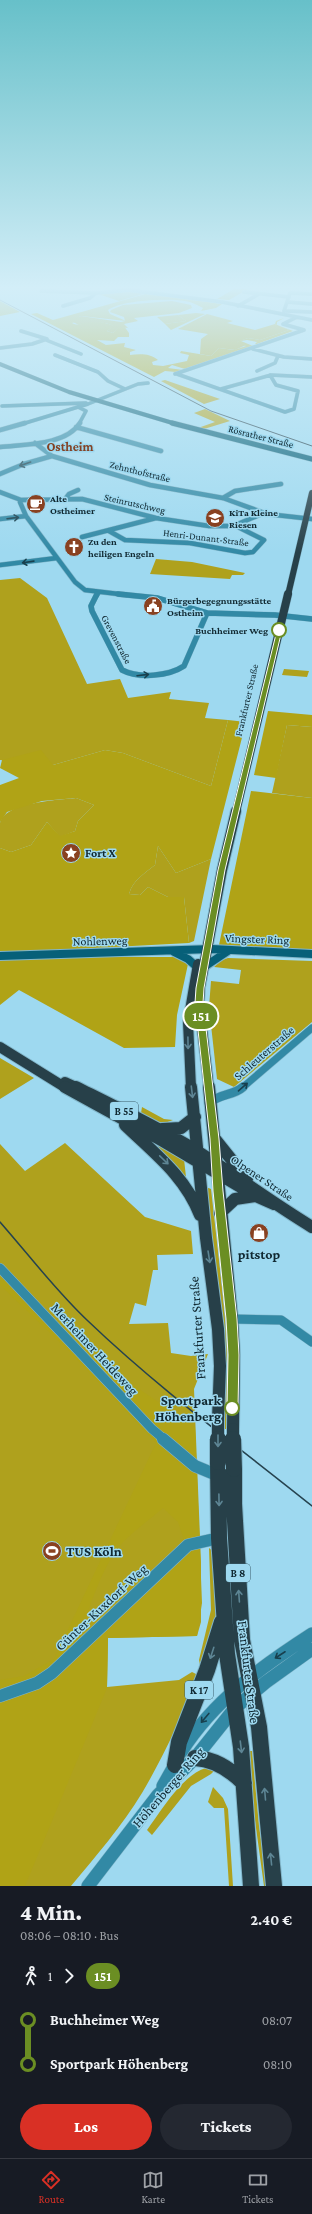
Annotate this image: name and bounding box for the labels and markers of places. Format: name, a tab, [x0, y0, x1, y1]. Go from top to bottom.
cafe icon: Alte Ostheimer	[25, 493, 47, 515]
place label: Alte Ostheimer	[49, 493, 95, 516]
school or university icon: KiTa Kleine Riesen	[204, 507, 226, 529]
place label: KiTa Kleine Riesen	[229, 507, 278, 530]
church icon: Zu den heiligen Engeln	[63, 536, 85, 558]
place label: Zu den heiligen Engeln	[88, 536, 154, 559]
public building icon: Bürgerbegegnungsstätte Ostheim	[142, 595, 164, 617]
place label: Bürgerbegegnungsstätte Ostheim	[167, 595, 272, 618]
marker: Buchheimer Weg	[271, 622, 287, 638]
place label: Buchheimer Weg	[195, 625, 268, 636]
place icon: Fort X	[60, 842, 82, 864]
place label: Fort X	[85, 846, 117, 860]
shop icon: pitstop	[248, 1222, 270, 1244]
place label: pitstop	[238, 1246, 280, 1262]
place label: Sportpark Höhenberg	[155, 1392, 221, 1424]
marker: Sportpark Höhenberg	[224, 1400, 240, 1416]
sports icon: TUS Köln	[41, 1540, 63, 1562]
place label: TUS Köln	[66, 1543, 122, 1559]

